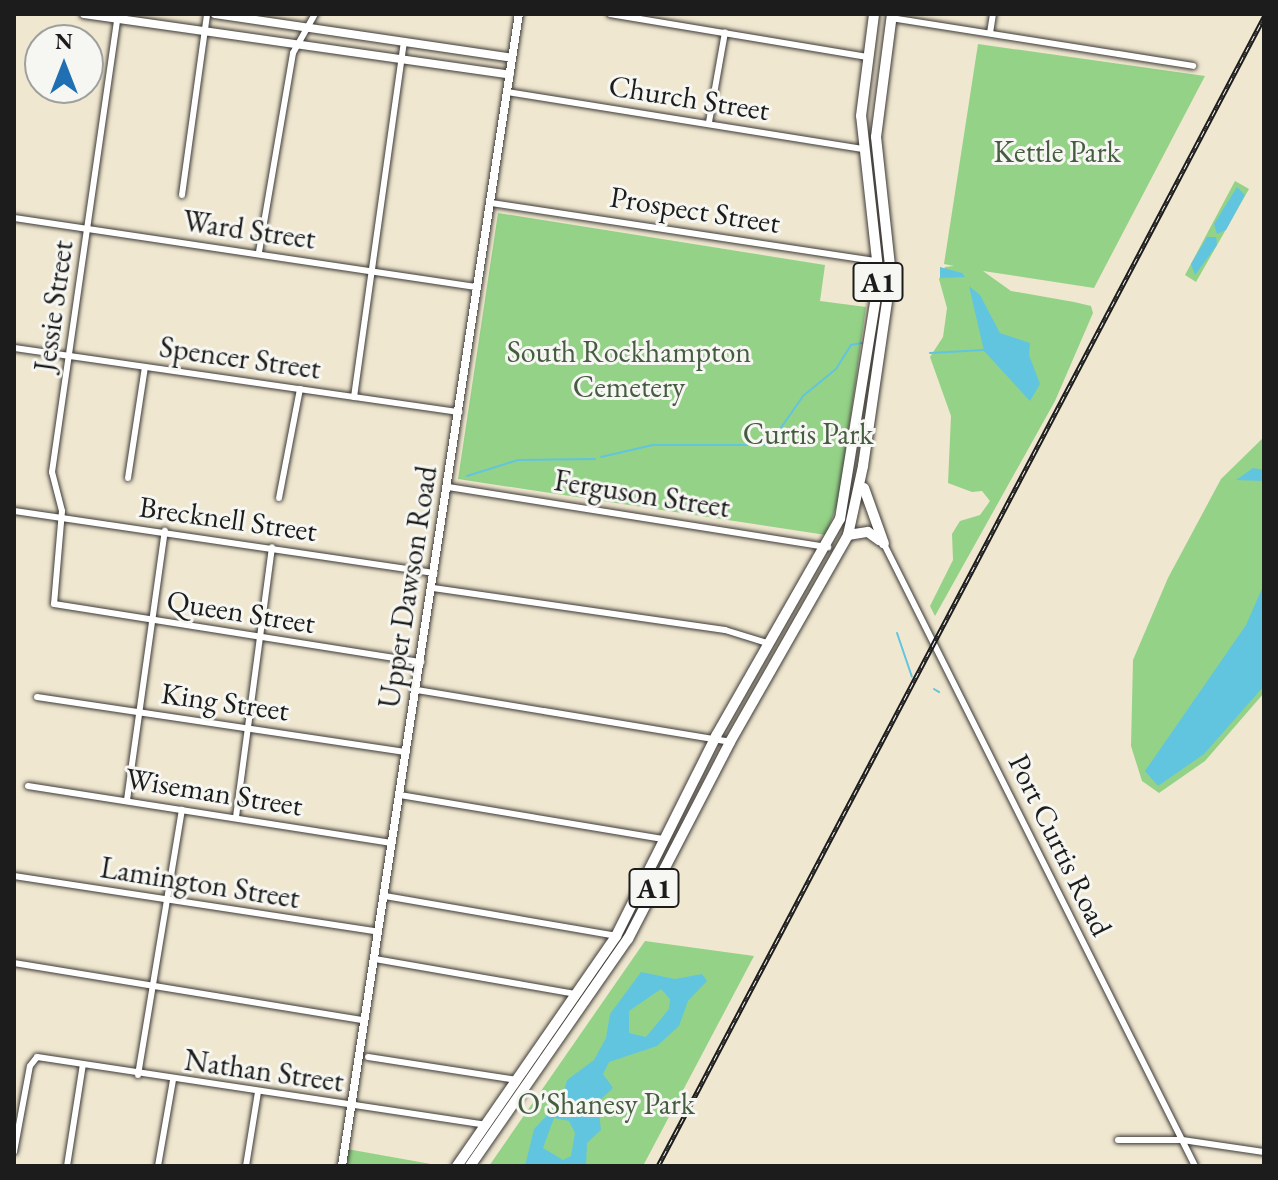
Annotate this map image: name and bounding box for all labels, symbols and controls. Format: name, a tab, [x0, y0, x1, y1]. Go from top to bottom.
north arrow	[24, 24, 104, 104]
text: N	[55, 27, 73, 56]
street label: Church Street	[606, 68, 772, 128]
park label: Kettle Park	[994, 134, 1120, 170]
street label: Prospect Street	[607, 179, 783, 241]
street label: Ward Street	[180, 203, 318, 257]
street label: Jessie Street	[27, 238, 81, 374]
road number: A1	[852, 258, 904, 306]
street label: Spencer Street	[157, 329, 323, 387]
park label: South Rockhampton Cemetery	[507, 334, 751, 404]
park label: Curtis Park	[743, 416, 873, 452]
street label: Ferguson Street	[552, 462, 732, 526]
street label: Upper Dawson Road	[371, 463, 445, 711]
street label: Brecknell Street	[137, 489, 319, 549]
street label: Queen Street	[164, 583, 318, 641]
street label: King Street	[159, 675, 291, 729]
street label: Port Curtis Road	[1000, 748, 1120, 942]
street label: Wiseman Street	[123, 760, 305, 824]
street label: Lamington Street	[98, 849, 302, 917]
road number: A1	[628, 864, 680, 912]
street label: Nathan Street	[182, 1042, 346, 1100]
park label: O'Shanesy Park	[517, 1086, 695, 1122]

